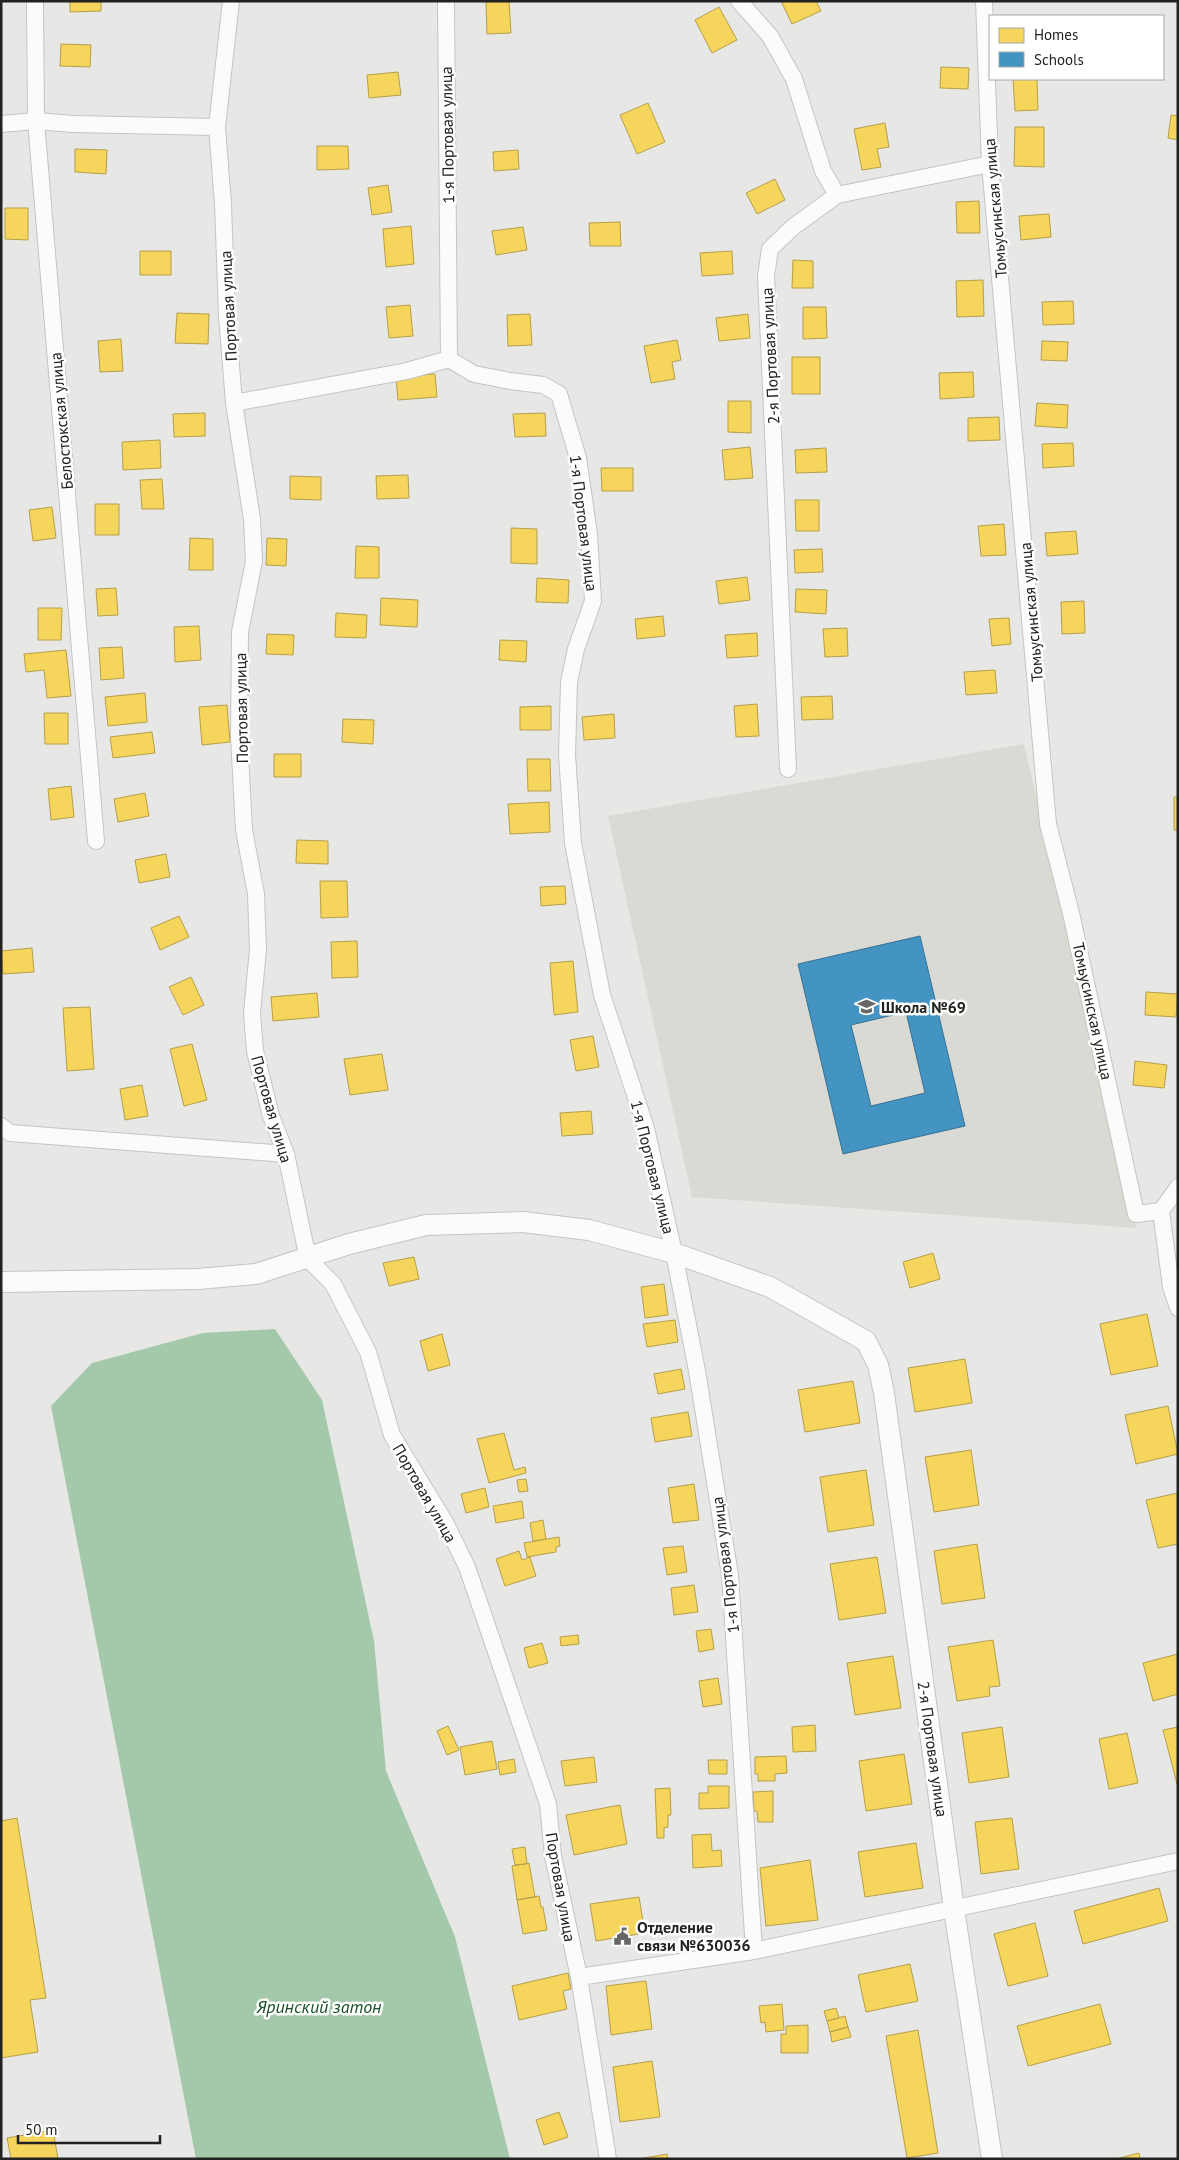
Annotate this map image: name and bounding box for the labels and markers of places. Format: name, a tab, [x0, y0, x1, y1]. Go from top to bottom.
school or university icon: Школа №69	[857, 997, 877, 1017]
place label: Школа №69	[881, 997, 966, 1017]
place label: Отделение связи №630036	[637, 1917, 751, 1955]
public building icon: Отделение связи №630036	[613, 1926, 633, 1946]

